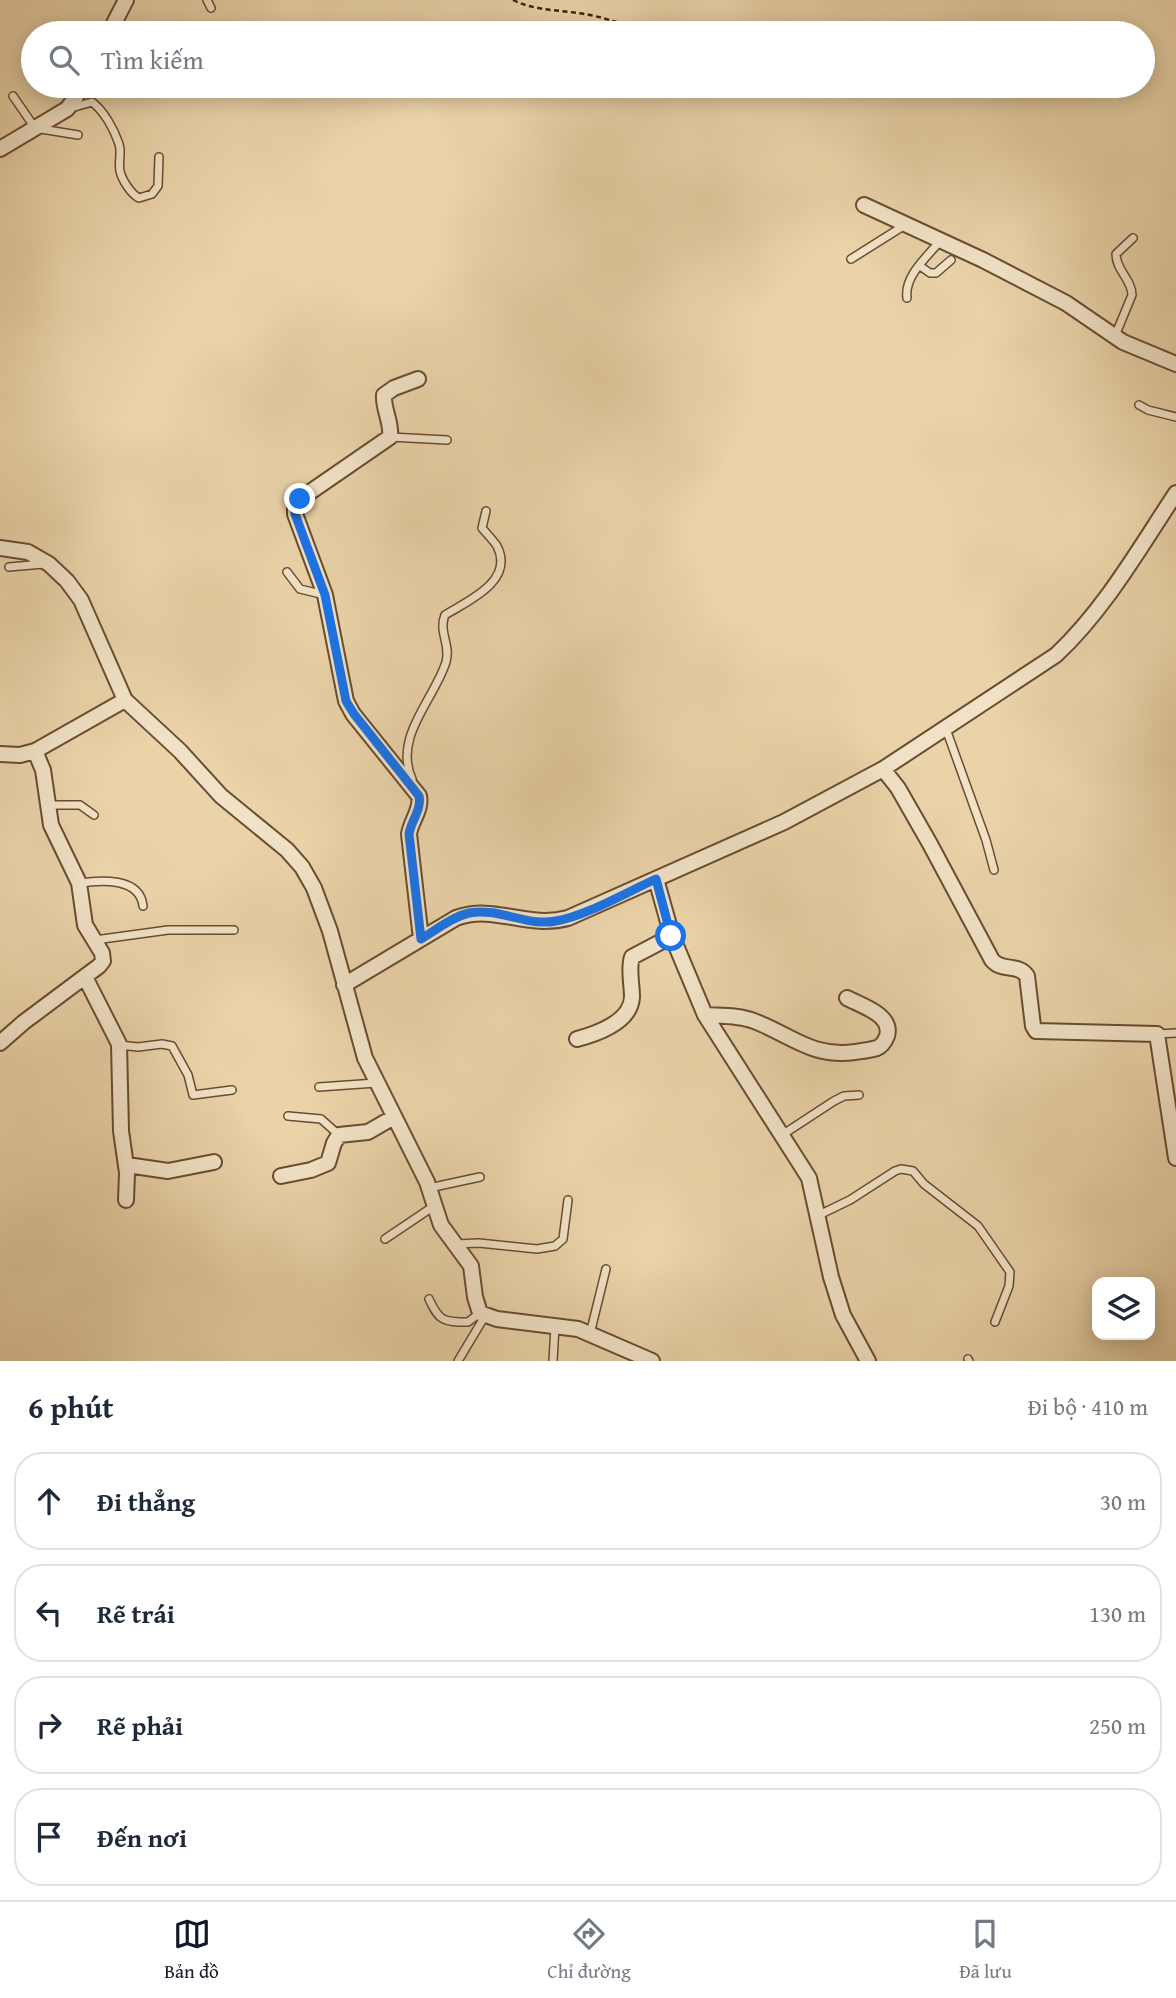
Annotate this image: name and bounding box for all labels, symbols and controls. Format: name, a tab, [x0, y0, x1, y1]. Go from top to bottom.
search box	[21, 21, 1155, 98]
text: Tìm kiếm	[101, 40, 204, 79]
icon: search	[45, 41, 83, 79]
route end	[284, 483, 315, 514]
route start	[655, 920, 686, 951]
map controls	[1092, 1277, 1155, 1340]
button: layers	[1092, 1277, 1155, 1340]
text: 6 phút	[28, 1385, 114, 1429]
text: Đi bộ · 410 m	[1028, 1390, 1148, 1423]
icon: ahead	[30, 1482, 68, 1520]
text: Đi thẳng	[97, 1482, 195, 1521]
text: 30 m	[1100, 1485, 1146, 1518]
icon: left	[30, 1594, 68, 1632]
text: Rẽ trái	[97, 1594, 175, 1633]
text: 130 m	[1089, 1597, 1146, 1630]
icon: right	[30, 1706, 68, 1744]
text: Rẽ phải	[97, 1706, 183, 1745]
text: 250 m	[1089, 1709, 1146, 1742]
icon: arrive	[30, 1818, 68, 1856]
text: Đến nơi	[97, 1818, 187, 1857]
tab: Bản đồ	[164, 1915, 219, 1985]
tab: Chỉ đường	[547, 1915, 631, 1985]
tab: Đã lưu	[959, 1915, 1012, 1985]

